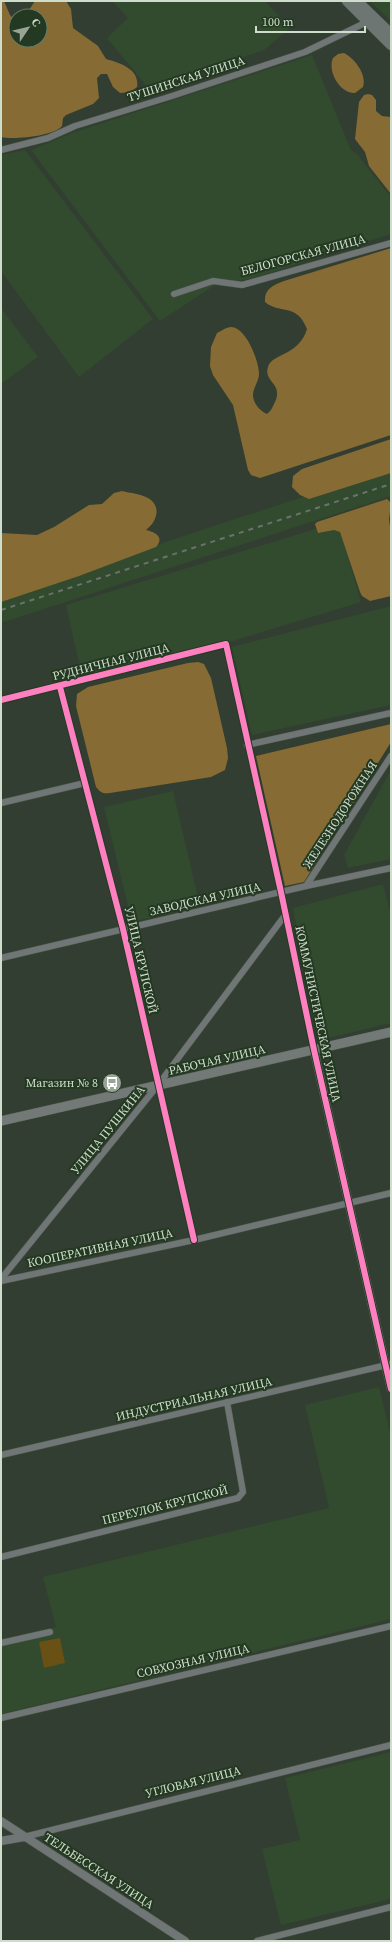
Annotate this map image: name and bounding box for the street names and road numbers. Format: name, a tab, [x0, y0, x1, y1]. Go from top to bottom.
street label: ТУШИНСКАЯ УЛИЦА	[125, 52, 247, 106]
street label: БЕЛОГОРСКАЯ УЛИЦА	[239, 231, 367, 279]
street label: РУДНИЧНАЯ УЛИЦА	[51, 640, 171, 684]
street label: ЖЕЛЕЗНОДОРОЖНАЯ	[299, 758, 381, 872]
street label: ЗАВОДСКАЯ УЛИЦА	[148, 878, 262, 920]
street label: УЛИЦА КРУПСКОЙ	[121, 905, 161, 1016]
street label: КОММУНИСТИЧЕСКАЯ УЛИЦА	[291, 924, 345, 1104]
street label: РАБОЧАЯ УЛИЦА	[167, 1041, 267, 1079]
street label: УЛИЦА ПУШКИНА	[67, 1082, 149, 1178]
street label: КООПЕРАТИВНАЯ УЛИЦА	[26, 1225, 174, 1271]
street label: ИНДУСТРИАЛЬНАЯ УЛИЦА	[114, 1373, 274, 1425]
street label: ПЕРЕУЛОК КРУПСКОЙ	[100, 1481, 230, 1528]
street label: СОВХОЗНАЯ УЛИЦА	[135, 1640, 251, 1682]
street label: УГЛОВАЯ УЛИЦА	[144, 1762, 242, 1802]
street label: ТЕЛЬБЕССКАЯ УЛИЦА	[41, 1829, 157, 1913]

